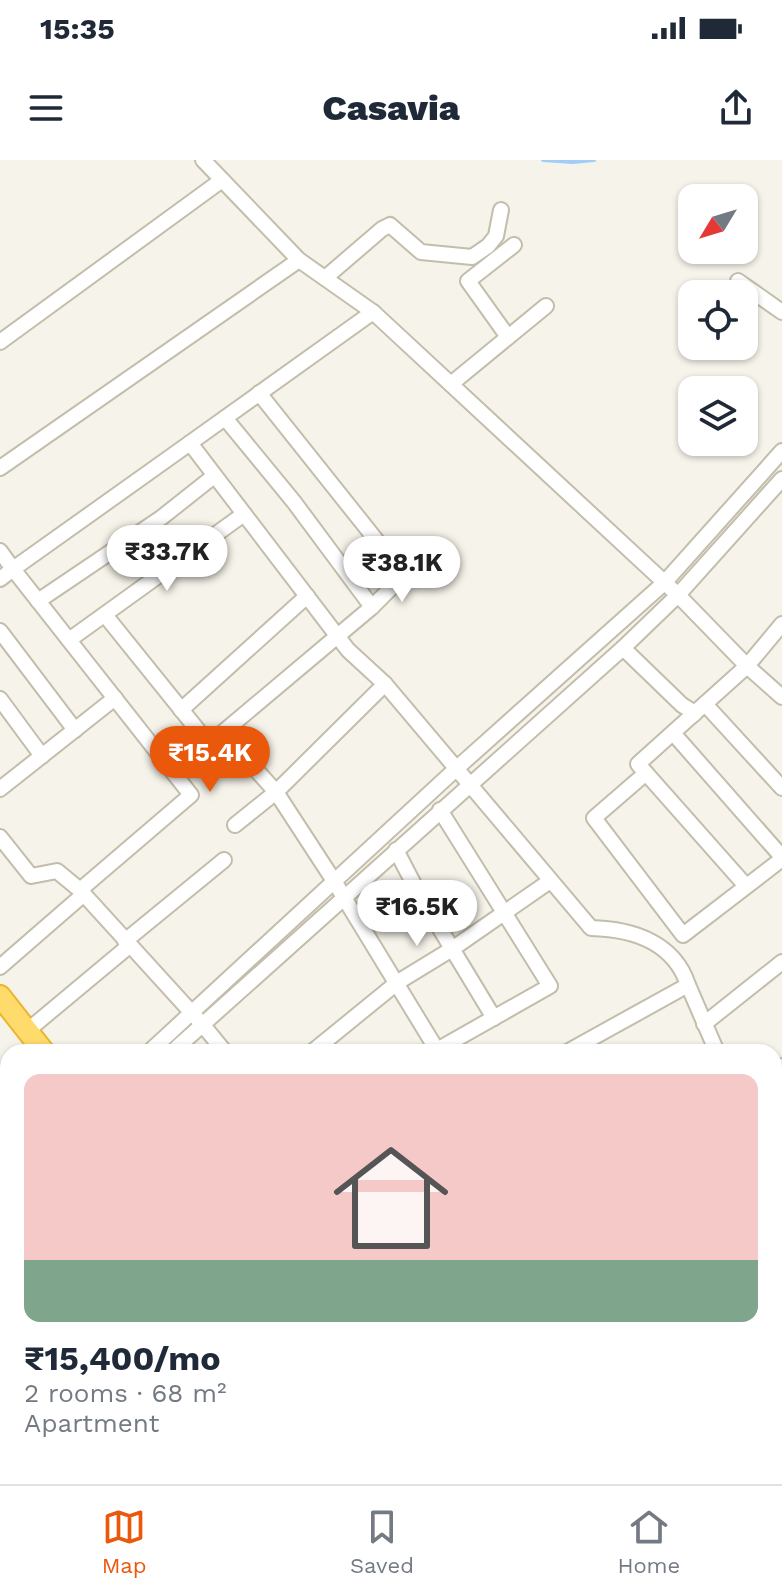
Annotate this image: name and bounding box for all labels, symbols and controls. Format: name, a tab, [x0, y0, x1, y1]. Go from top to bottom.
text: 15:35	[40, 11, 115, 46]
icon: menu	[24, 86, 68, 130]
icon: share	[714, 86, 758, 130]
text: Casavia	[322, 87, 460, 129]
north arrow	[678, 184, 758, 264]
map controls	[678, 184, 758, 456]
button: locate	[678, 280, 758, 360]
button: layers	[678, 376, 758, 456]
pin: ₹33.7K	[102, 525, 232, 593]
text: ₹33.7K	[125, 536, 209, 566]
pin: ₹38.1K	[337, 536, 467, 604]
text: ₹38.1K	[361, 547, 443, 577]
pin: ₹15.4K	[145, 726, 275, 794]
text: ₹15.4K	[168, 737, 252, 767]
pin: ₹16.5K	[352, 880, 482, 948]
text: ₹16.5K	[375, 891, 459, 921]
icon: home	[319, 1126, 463, 1270]
text: ₹15,400/mo	[24, 1338, 221, 1378]
text: 2 rooms · 68 m²	[24, 1378, 226, 1408]
text: Apartment	[24, 1408, 160, 1438]
tab: Map	[102, 1505, 147, 1578]
tab: Saved	[350, 1505, 414, 1578]
tab: Home	[617, 1505, 680, 1578]

